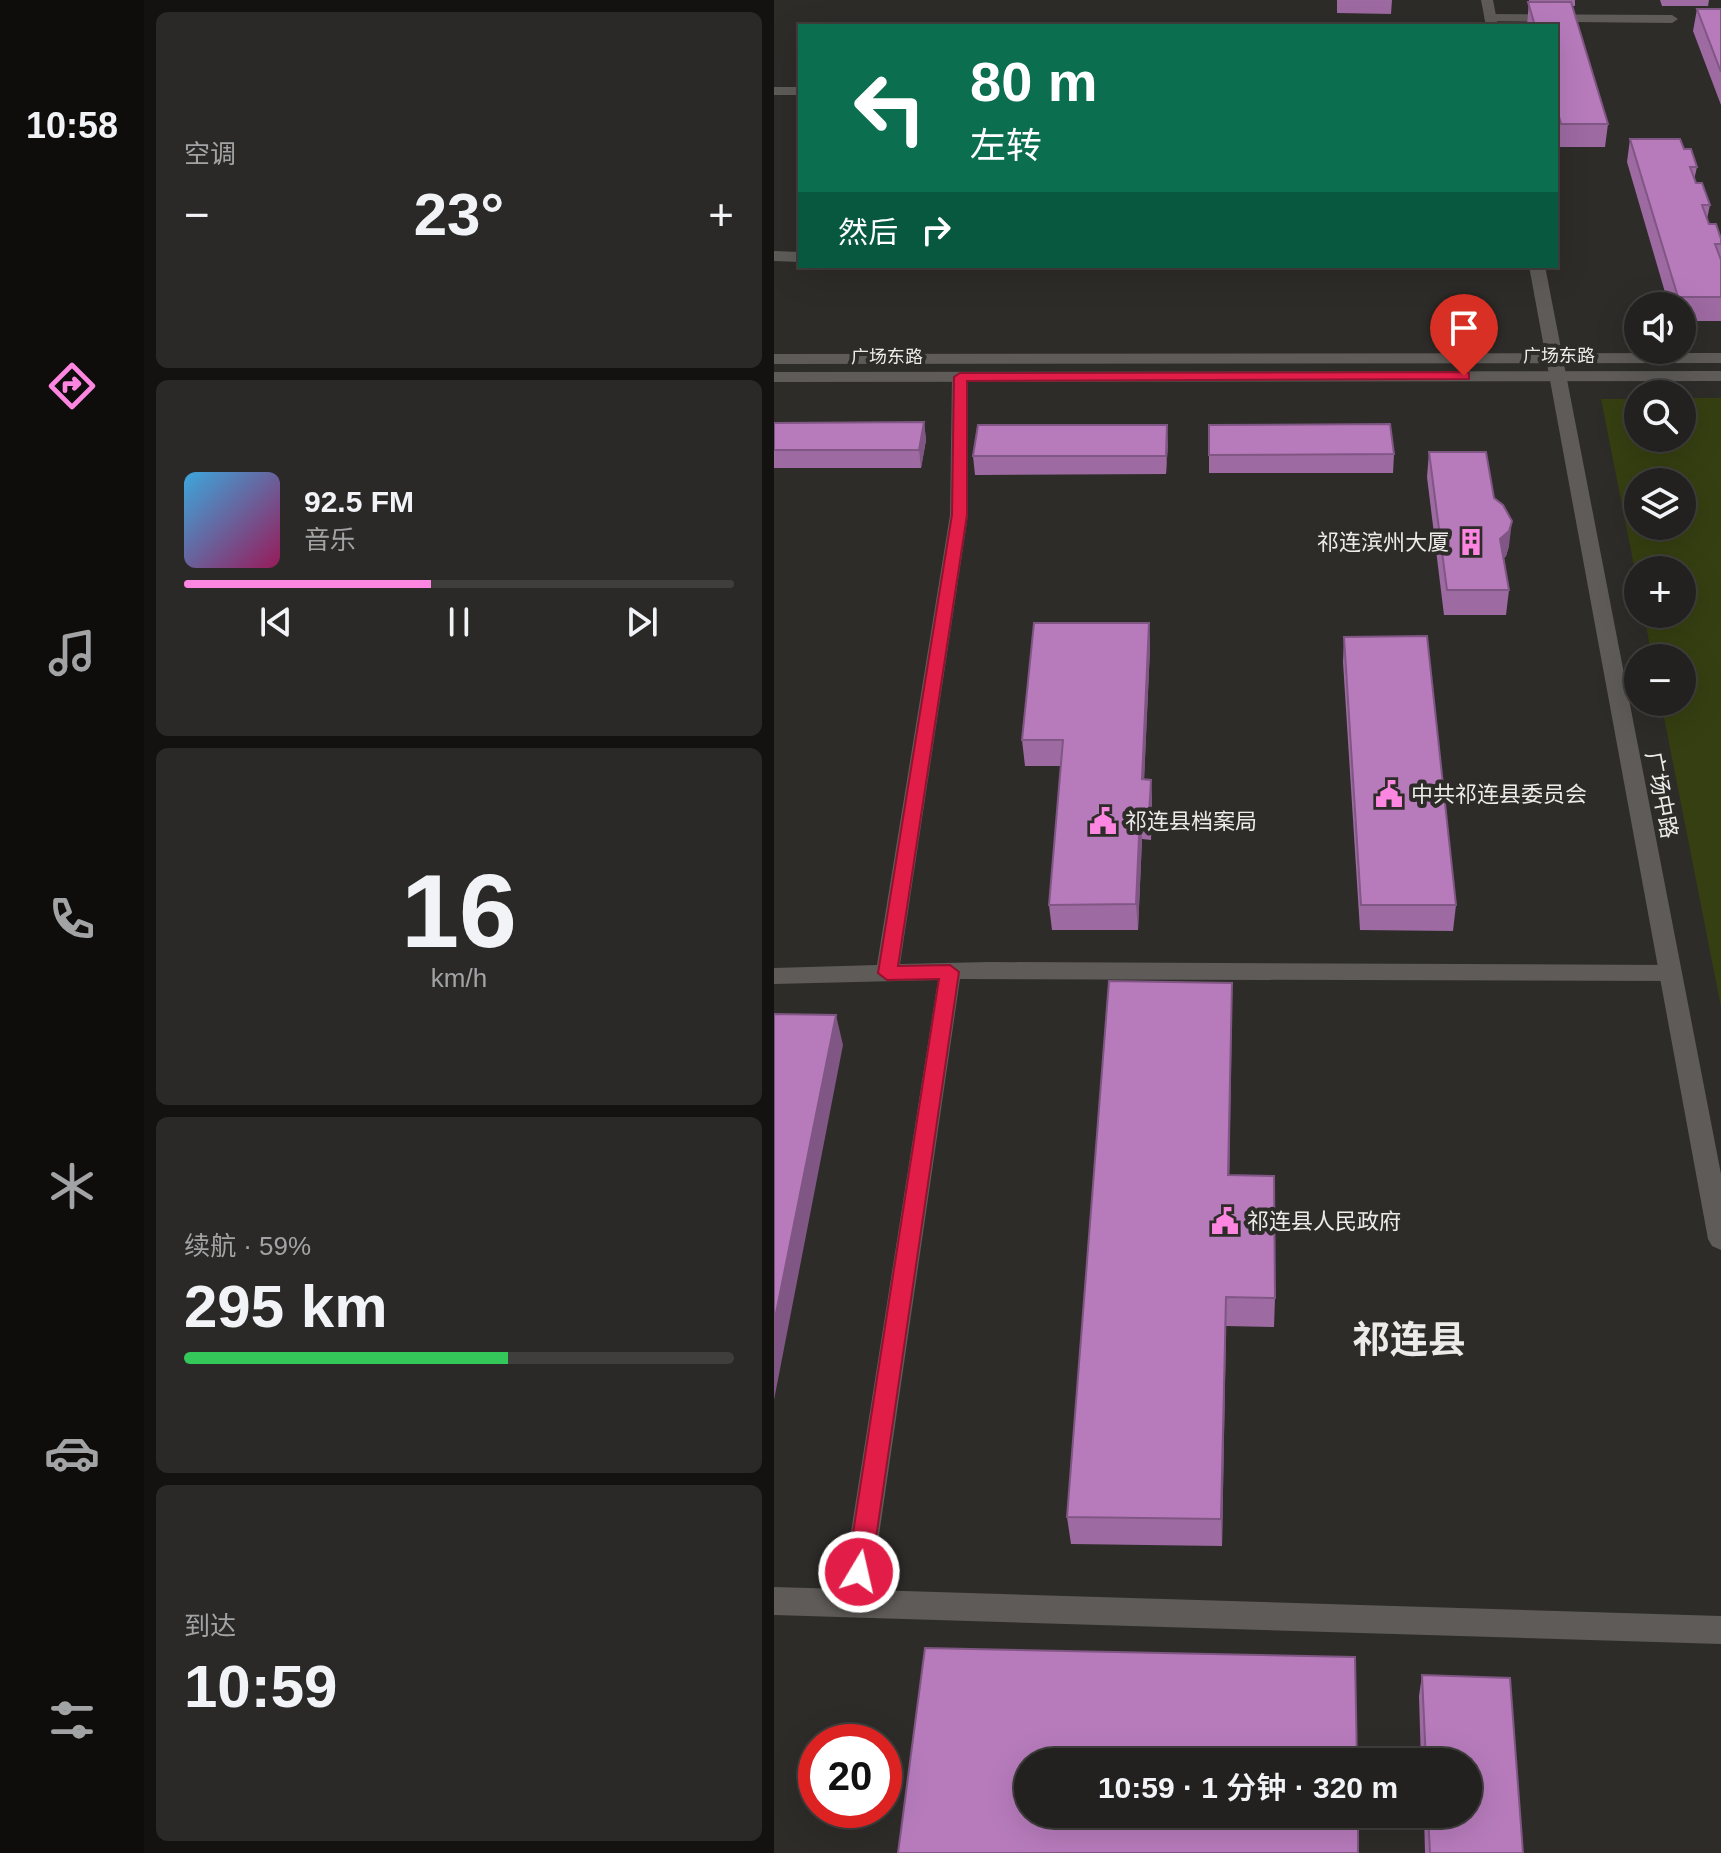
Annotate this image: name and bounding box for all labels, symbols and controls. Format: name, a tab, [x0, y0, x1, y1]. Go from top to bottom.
text: 80 m	[970, 50, 1098, 113]
icon: left	[838, 56, 942, 160]
text: 10:58	[26, 105, 118, 146]
text: 左转	[970, 125, 1042, 166]
text: 空调	[184, 139, 236, 169]
text: 23°	[414, 181, 504, 248]
text: −	[184, 190, 210, 239]
text: +	[708, 190, 734, 239]
icon: right	[914, 208, 958, 252]
text: 然后	[838, 216, 898, 249]
map controls	[1624, 292, 1696, 716]
button: sound	[1624, 292, 1696, 364]
pin	[1430, 294, 1498, 376]
icon: arrive	[1442, 306, 1486, 350]
street label: 广场东路	[1523, 346, 1595, 366]
street label: 广场东路	[851, 347, 923, 367]
icon: directions	[44, 358, 100, 414]
button: search	[1624, 380, 1696, 452]
button: layers	[1624, 468, 1696, 540]
text: 92.5 FM	[304, 485, 414, 518]
text: 音乐	[304, 525, 356, 555]
building icon: 祁连滨州大厦	[1456, 527, 1486, 557]
place label: 祁连滨州大厦	[1317, 530, 1449, 555]
button: +	[1624, 556, 1696, 628]
icon: previous	[254, 600, 298, 644]
icon: pause	[437, 600, 481, 644]
icon: next	[620, 600, 664, 644]
icon: music	[44, 625, 100, 681]
button: −	[1624, 644, 1696, 716]
street label: 广场中路	[1641, 750, 1682, 841]
public building icon: 中共祁连县委员会	[1374, 779, 1404, 809]
place label: 中共祁连县委员会	[1411, 782, 1587, 807]
public building icon: 祁连县档案局	[1088, 806, 1118, 836]
place label: 祁连县档案局	[1125, 809, 1257, 834]
text: 16	[401, 853, 517, 969]
icon: phone	[44, 891, 100, 947]
text: km/h	[431, 963, 487, 993]
icon: climate	[44, 1158, 100, 1214]
public building icon: 祁连县人民政府	[1210, 1206, 1240, 1236]
place label: 祁连县人民政府	[1247, 1209, 1401, 1234]
text: 续航 · 59%	[184, 1231, 311, 1261]
text: 295 km	[184, 1273, 388, 1340]
district label: 祁连县	[1352, 1319, 1466, 1361]
icon: car	[44, 1425, 100, 1481]
position arrow	[817, 1530, 901, 1614]
text: 到达	[184, 1611, 236, 1641]
text: 10:59	[184, 1653, 337, 1720]
icon: filters	[44, 1692, 100, 1748]
speed limit sign: 20	[798, 1724, 902, 1828]
text: 10:59 · 1 分钟 · 320 m	[1098, 1771, 1398, 1804]

